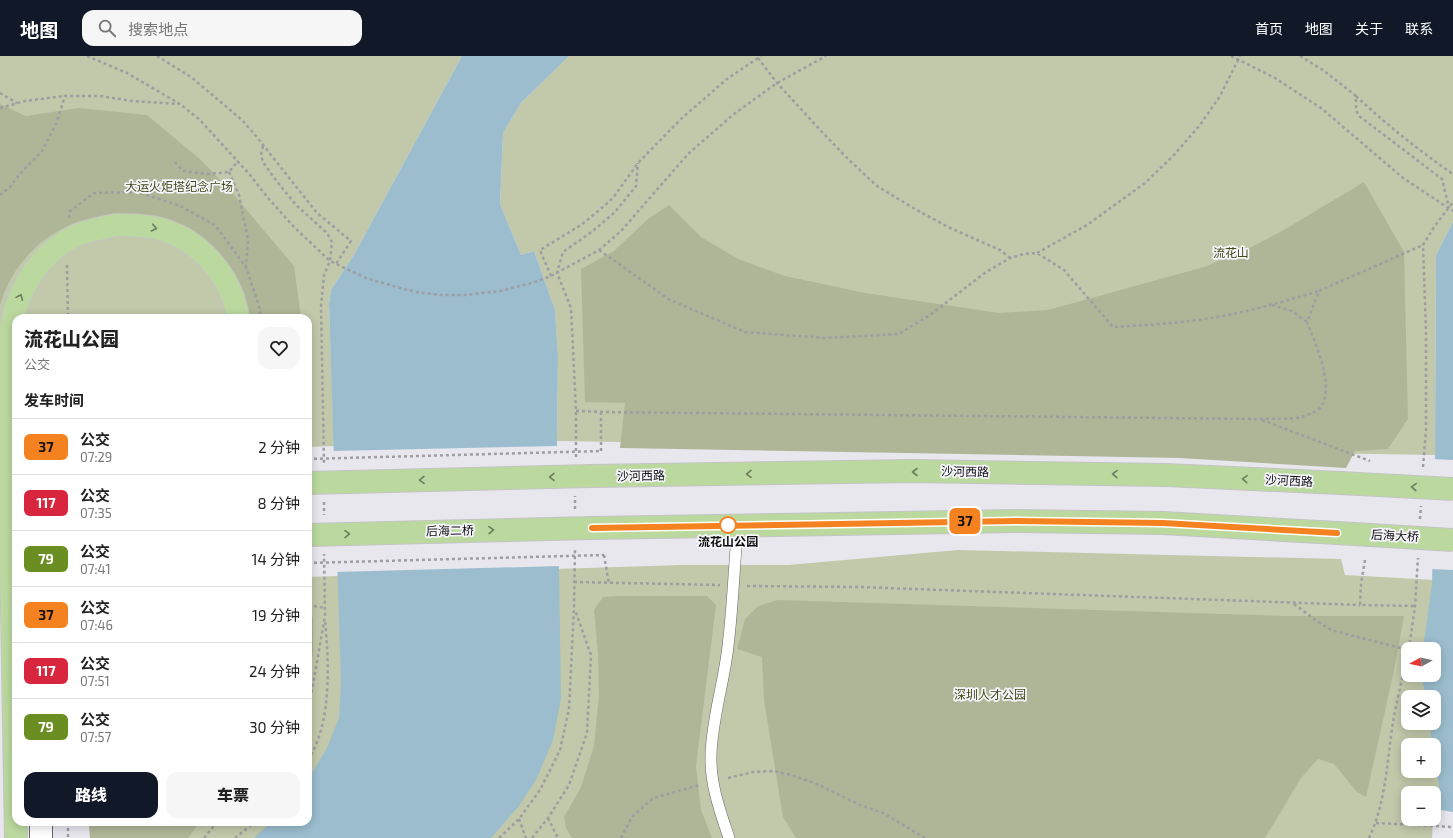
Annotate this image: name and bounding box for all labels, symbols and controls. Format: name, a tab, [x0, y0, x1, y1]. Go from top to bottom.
search box	[82, 10, 362, 46]
icon: search	[96, 17, 118, 39]
text: 地图	[20, 18, 58, 41]
text: 搜索地点	[128, 20, 188, 38]
text: 首页	[1255, 20, 1283, 37]
text: 地图	[1305, 20, 1333, 37]
text: 关于	[1355, 20, 1383, 37]
text: 联系	[1405, 20, 1433, 37]
park label: 大运火炬塔纪念广场	[125, 179, 233, 193]
one-way arrow	[151, 224, 157, 232]
park label: 流花山	[1213, 245, 1249, 259]
one-way arrow	[15, 293, 23, 301]
text: 流花山公园	[24, 327, 119, 350]
button: heart	[258, 327, 300, 369]
text: 公交	[24, 356, 50, 372]
text: 发车时间	[24, 391, 84, 409]
text: 公交	[80, 430, 110, 448]
text: 37	[38, 438, 54, 455]
text: 2 分钟	[258, 438, 300, 456]
text: 07:29	[80, 449, 112, 465]
street label: 沙河西路	[941, 464, 989, 478]
street label: 沙河西路	[617, 468, 665, 482]
one-way arrow	[912, 468, 918, 476]
one-way arrow	[746, 470, 752, 478]
one-way arrow	[1112, 470, 1118, 478]
street label: 沙河西路	[1265, 472, 1313, 488]
one-way arrow	[549, 473, 555, 481]
one-way arrow	[1242, 474, 1248, 483]
one-way arrow	[419, 476, 425, 484]
one-way arrow	[1411, 483, 1417, 492]
text: 公交	[80, 486, 110, 504]
text: 117	[36, 494, 56, 511]
text: 8 分钟	[258, 494, 300, 512]
text: 07:35	[80, 505, 112, 521]
line badge: 37	[947, 508, 983, 534]
text: 37	[957, 512, 973, 529]
marker: 流花山公园	[719, 516, 737, 534]
street label: 后海二桥	[426, 523, 474, 537]
one-way arrow	[488, 526, 494, 535]
street label: 后海大桥	[1371, 527, 1419, 543]
one-way arrow	[344, 530, 350, 538]
place label: 流花山公园	[698, 534, 758, 548]
text: 公交	[80, 542, 110, 560]
text: 79	[38, 550, 54, 567]
text: 14 分钟	[251, 550, 300, 568]
text: 07:41	[80, 561, 111, 577]
text: 公交	[80, 598, 110, 616]
text: 37	[38, 606, 54, 623]
text: 19 分钟	[252, 606, 300, 624]
text: 07:46	[80, 617, 113, 633]
north arrow	[1401, 642, 1441, 682]
map controls	[1401, 642, 1441, 826]
text: 公交	[80, 654, 110, 672]
text: 117	[36, 662, 56, 679]
text: 24 分钟	[249, 662, 300, 680]
text: 07:51	[80, 673, 110, 689]
park label: 深圳人才公园	[954, 687, 1026, 701]
button: layers	[1401, 690, 1441, 730]
text: 公交	[80, 710, 110, 728]
text: 79	[38, 718, 54, 735]
text: 30 分钟	[249, 718, 300, 736]
text: 07:57	[80, 729, 111, 745]
button: +	[1401, 738, 1441, 778]
button: 路线	[24, 772, 158, 818]
button: 车票	[166, 772, 300, 818]
button: −	[1401, 786, 1441, 826]

